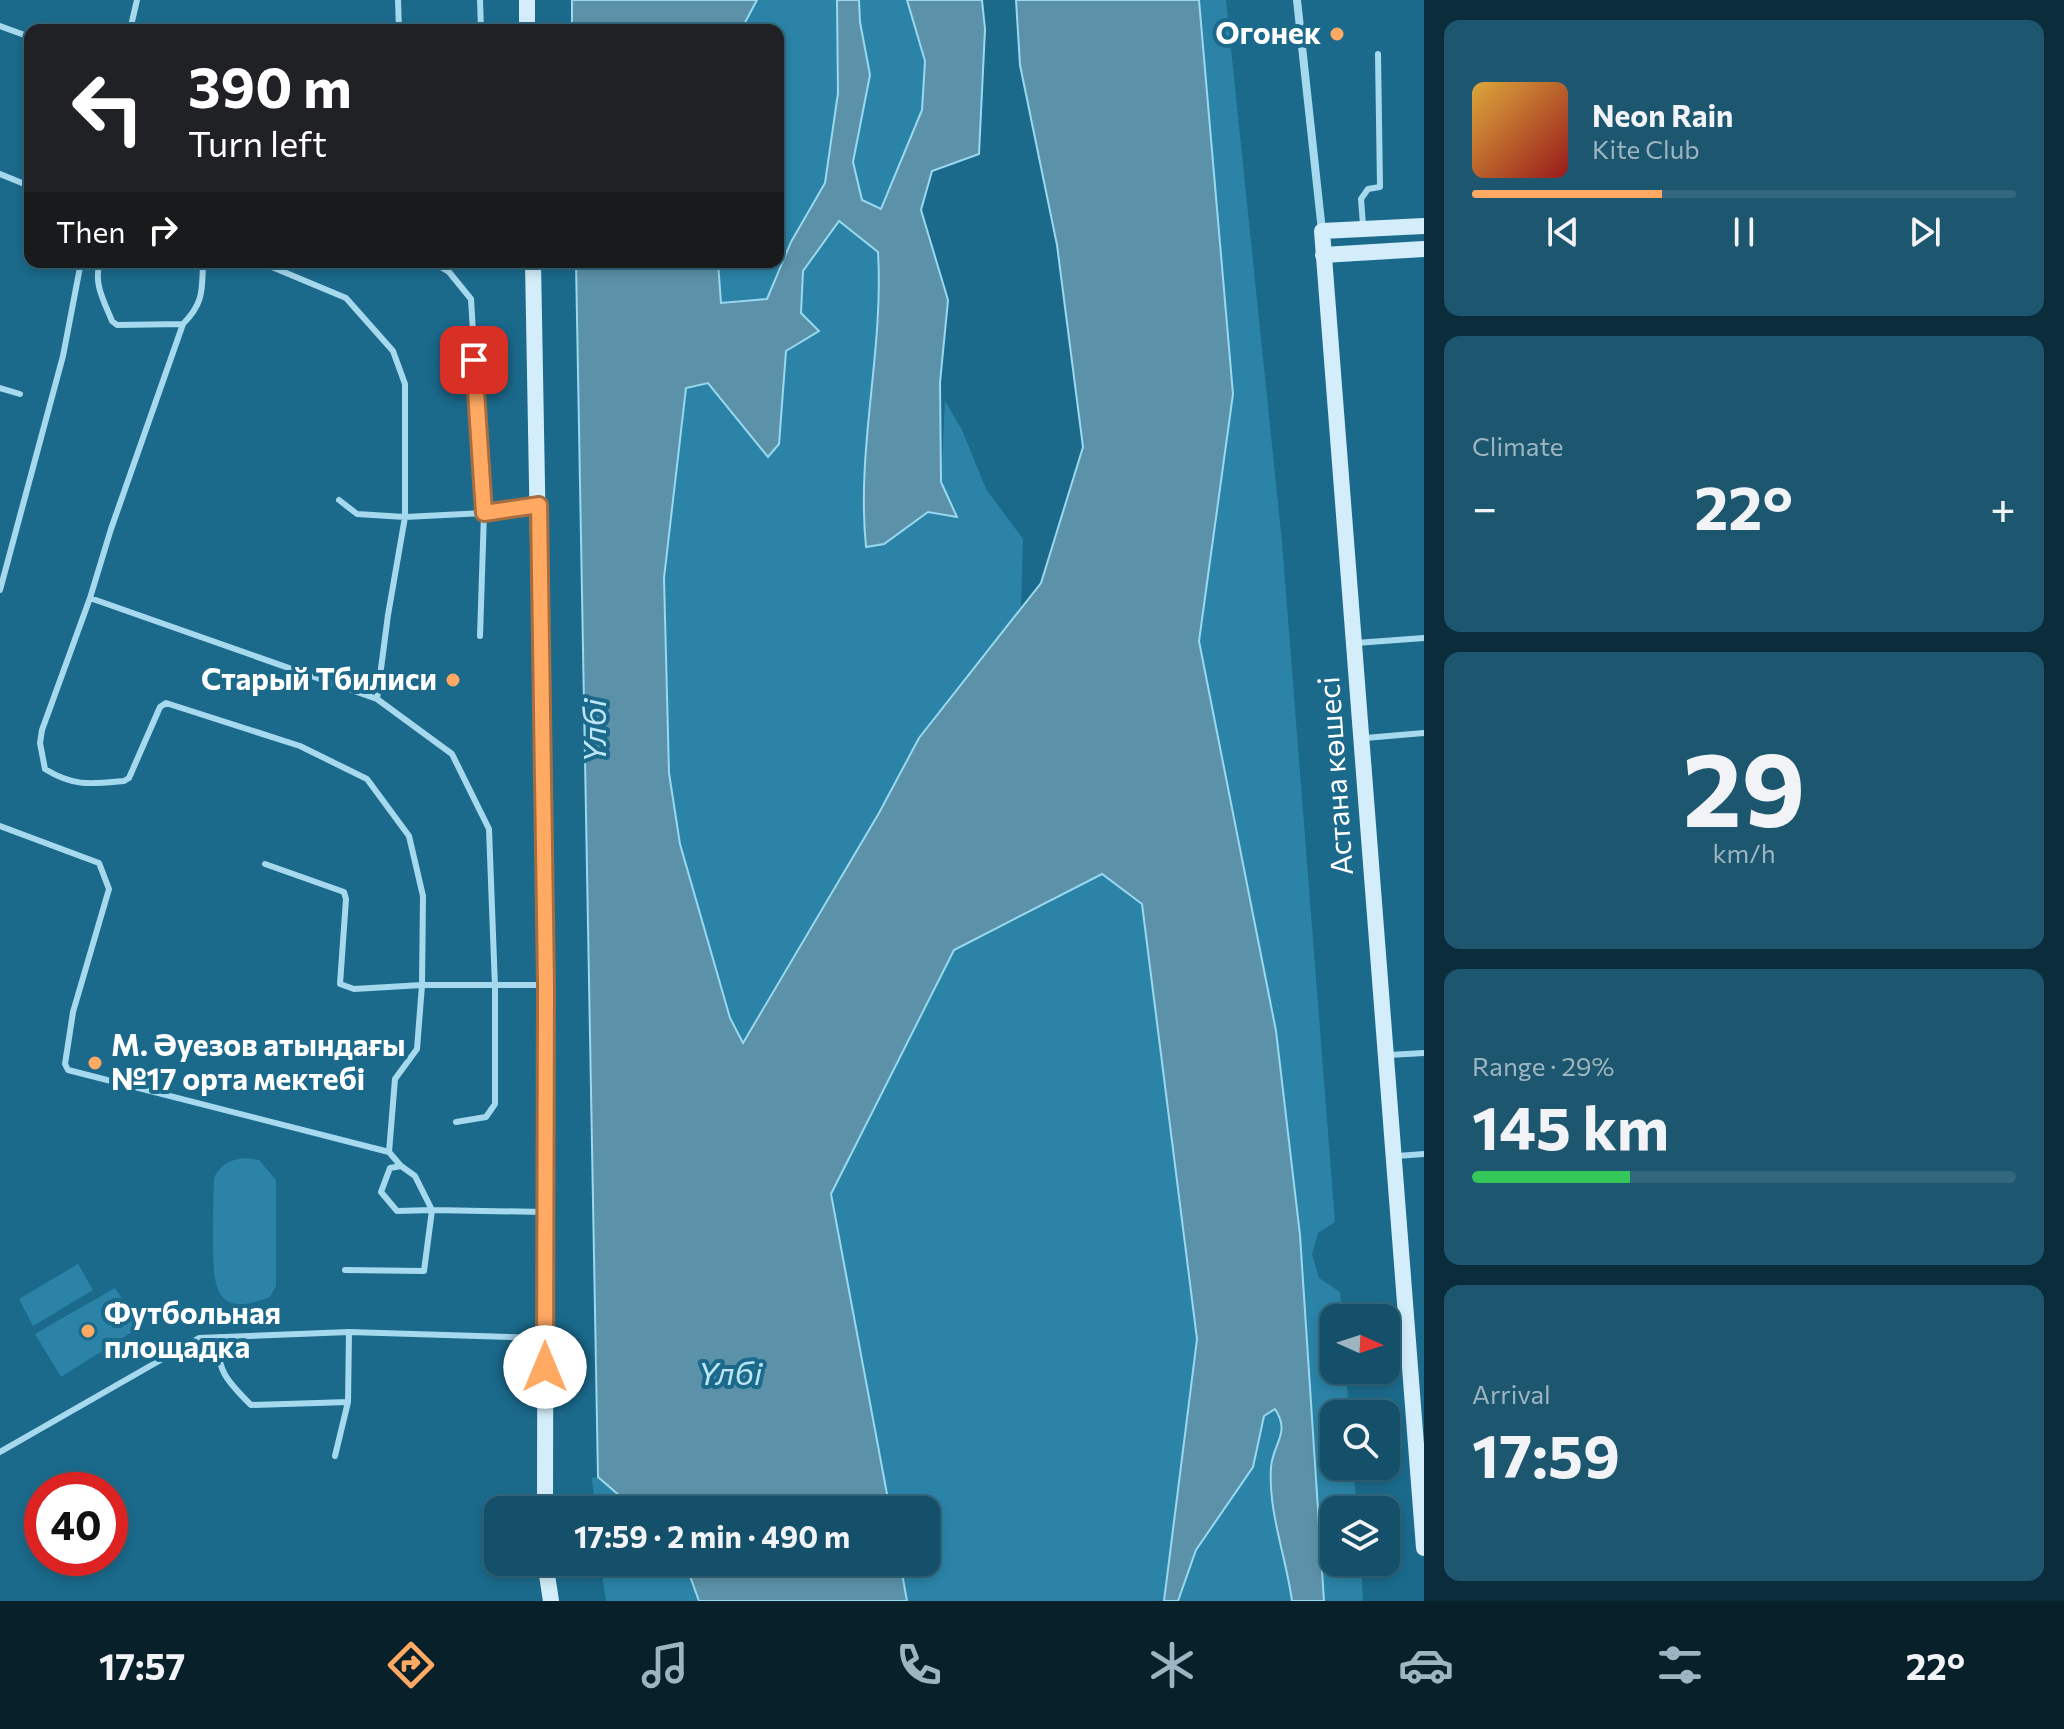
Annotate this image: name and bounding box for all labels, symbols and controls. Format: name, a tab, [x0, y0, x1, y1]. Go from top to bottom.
place label: Огонек	[1215, 13, 1321, 50]
marker: Огонек	[1328, 25, 1346, 43]
text: 390 m	[188, 51, 352, 120]
icon: left	[56, 56, 160, 160]
text: Neon Rain	[1592, 96, 1733, 133]
text: Turn left	[188, 120, 327, 164]
text: Kite Club	[1592, 133, 1700, 164]
icon: right	[141, 208, 185, 252]
icon: previous	[1541, 210, 1585, 254]
icon: pause	[1722, 210, 1766, 254]
icon: next	[1903, 210, 1947, 254]
text: Then	[56, 212, 125, 249]
pin	[440, 326, 508, 394]
icon: arrive	[452, 338, 496, 382]
text: Climate	[1472, 430, 1564, 461]
text: 22°	[1694, 469, 1793, 542]
text: −	[1472, 479, 1497, 533]
text: +	[1990, 479, 2016, 533]
place label: Старый Тбилиси	[201, 659, 437, 696]
marker: Старый Тбилиси	[444, 671, 462, 689]
street label: Астана көшесі	[1308, 675, 1359, 877]
water label: Үлбі	[573, 697, 613, 763]
text: 29	[1683, 721, 1805, 848]
text: km/h	[1712, 837, 1776, 868]
place label: М. Әуезов атындағы №17 орта мектебі	[111, 1025, 405, 1096]
text: Range · 29%	[1472, 1050, 1615, 1081]
marker: М. Әуезов атындағы №17 орта мектебі	[86, 1054, 104, 1072]
text: 145 km	[1472, 1089, 1669, 1162]
place label: Футбольная площадка	[104, 1293, 281, 1364]
north arrow	[1320, 1304, 1400, 1384]
map controls	[1320, 1304, 1400, 1576]
marker: Футбольная площадка	[79, 1322, 97, 1340]
position arrow	[503, 1325, 587, 1409]
water label: Үлбі	[698, 1352, 764, 1392]
text: Arrival	[1472, 1378, 1551, 1409]
button: search	[1320, 1400, 1400, 1480]
text: 17:59	[1472, 1417, 1620, 1490]
speed limit sign: 40	[24, 1472, 128, 1576]
button: layers	[1320, 1496, 1400, 1576]
text: 17:59 · 2 min · 490 m	[574, 1517, 850, 1554]
icon: directions	[383, 1637, 439, 1693]
icon: music	[637, 1637, 693, 1693]
icon: phone	[891, 1637, 947, 1693]
icon: climate	[1144, 1637, 1200, 1693]
icon: car	[1398, 1637, 1454, 1693]
icon: filters	[1652, 1637, 1708, 1693]
text: 17:57	[99, 1643, 185, 1687]
text: 22°	[1906, 1643, 1965, 1687]

